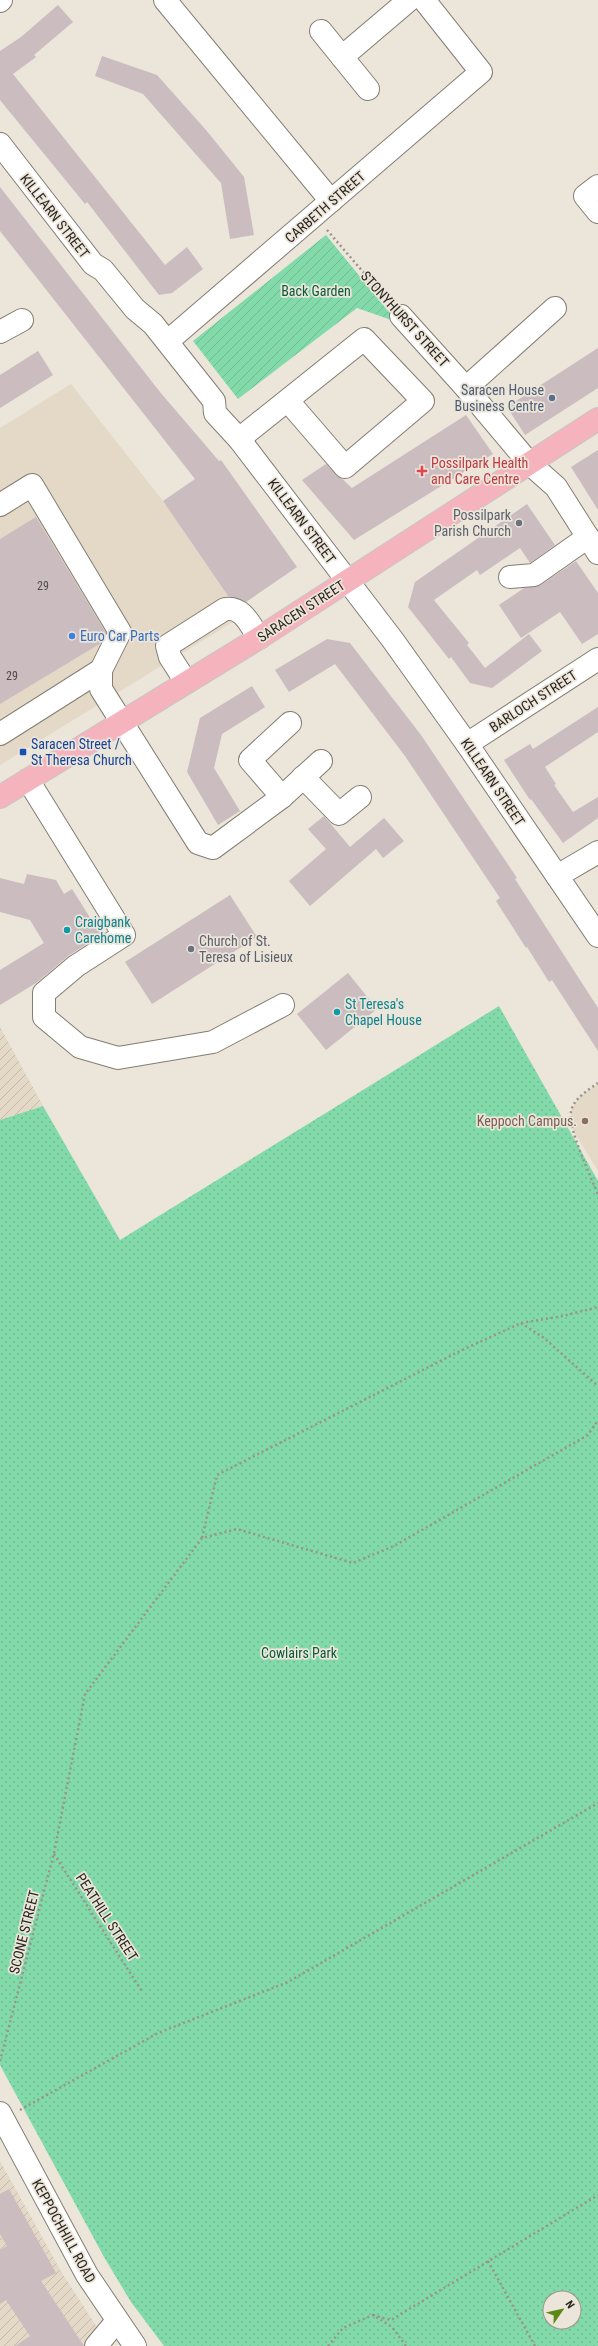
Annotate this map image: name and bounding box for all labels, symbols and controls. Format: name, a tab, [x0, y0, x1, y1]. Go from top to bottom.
street label: CARBETH STREET	[282, 168, 368, 246]
street label: KILLEARN STREET	[17, 171, 93, 261]
street label: STONYHURST STREET	[358, 268, 452, 370]
park label: Back Garden	[281, 283, 351, 299]
place label: Saracen House Business Centre	[455, 382, 544, 414]
marker: Saracen House Business Centre	[547, 393, 557, 403]
place label: Possilpark Health and Care Centre	[431, 455, 528, 487]
marker: Possilpark Health and Care Centre	[416, 465, 428, 477]
street label: KILLEARN STREET	[265, 475, 339, 567]
place label: Possilpark Parish Church	[434, 507, 512, 539]
marker: Possilpark Parish Church	[514, 518, 524, 528]
street label: SARACEN STREET	[254, 577, 348, 645]
house number: 29	[37, 579, 49, 593]
place label: Euro Car Parts	[80, 628, 160, 644]
marker: Euro Car Parts	[67, 631, 77, 641]
street label: BARLOCH STREET	[486, 667, 580, 735]
house number: 29	[6, 669, 18, 683]
street label: KILLEARN STREET	[458, 735, 528, 829]
place label: Saracen Street / St Theresa Church	[31, 736, 132, 768]
marker: Saracen Street / St Theresa Church	[18, 747, 28, 757]
place label: Craigbank Carehome	[75, 914, 132, 946]
marker: Craigbank Carehome	[62, 925, 72, 935]
place label: Church of St. Teresa of Lisieux	[199, 933, 293, 965]
marker: Church of St. Teresa of Lisieux	[186, 944, 196, 954]
place label: St Teresa's Chapel House	[345, 996, 422, 1028]
marker: St Teresa's Chapel House	[332, 1007, 342, 1017]
place label: Keppoch Campus.	[477, 1113, 577, 1129]
marker: Keppoch Campus.	[580, 1116, 590, 1126]
park label: Cowlairs Park	[261, 1645, 338, 1661]
street label: PEATHILL STREET	[73, 1870, 141, 1964]
street label: SCONE STREET	[6, 1888, 42, 1976]
street label: KEPPOCHHILL ROAD	[29, 2177, 99, 2285]
north arrow	[542, 2290, 582, 2330]
text: N	[563, 2298, 577, 2311]

